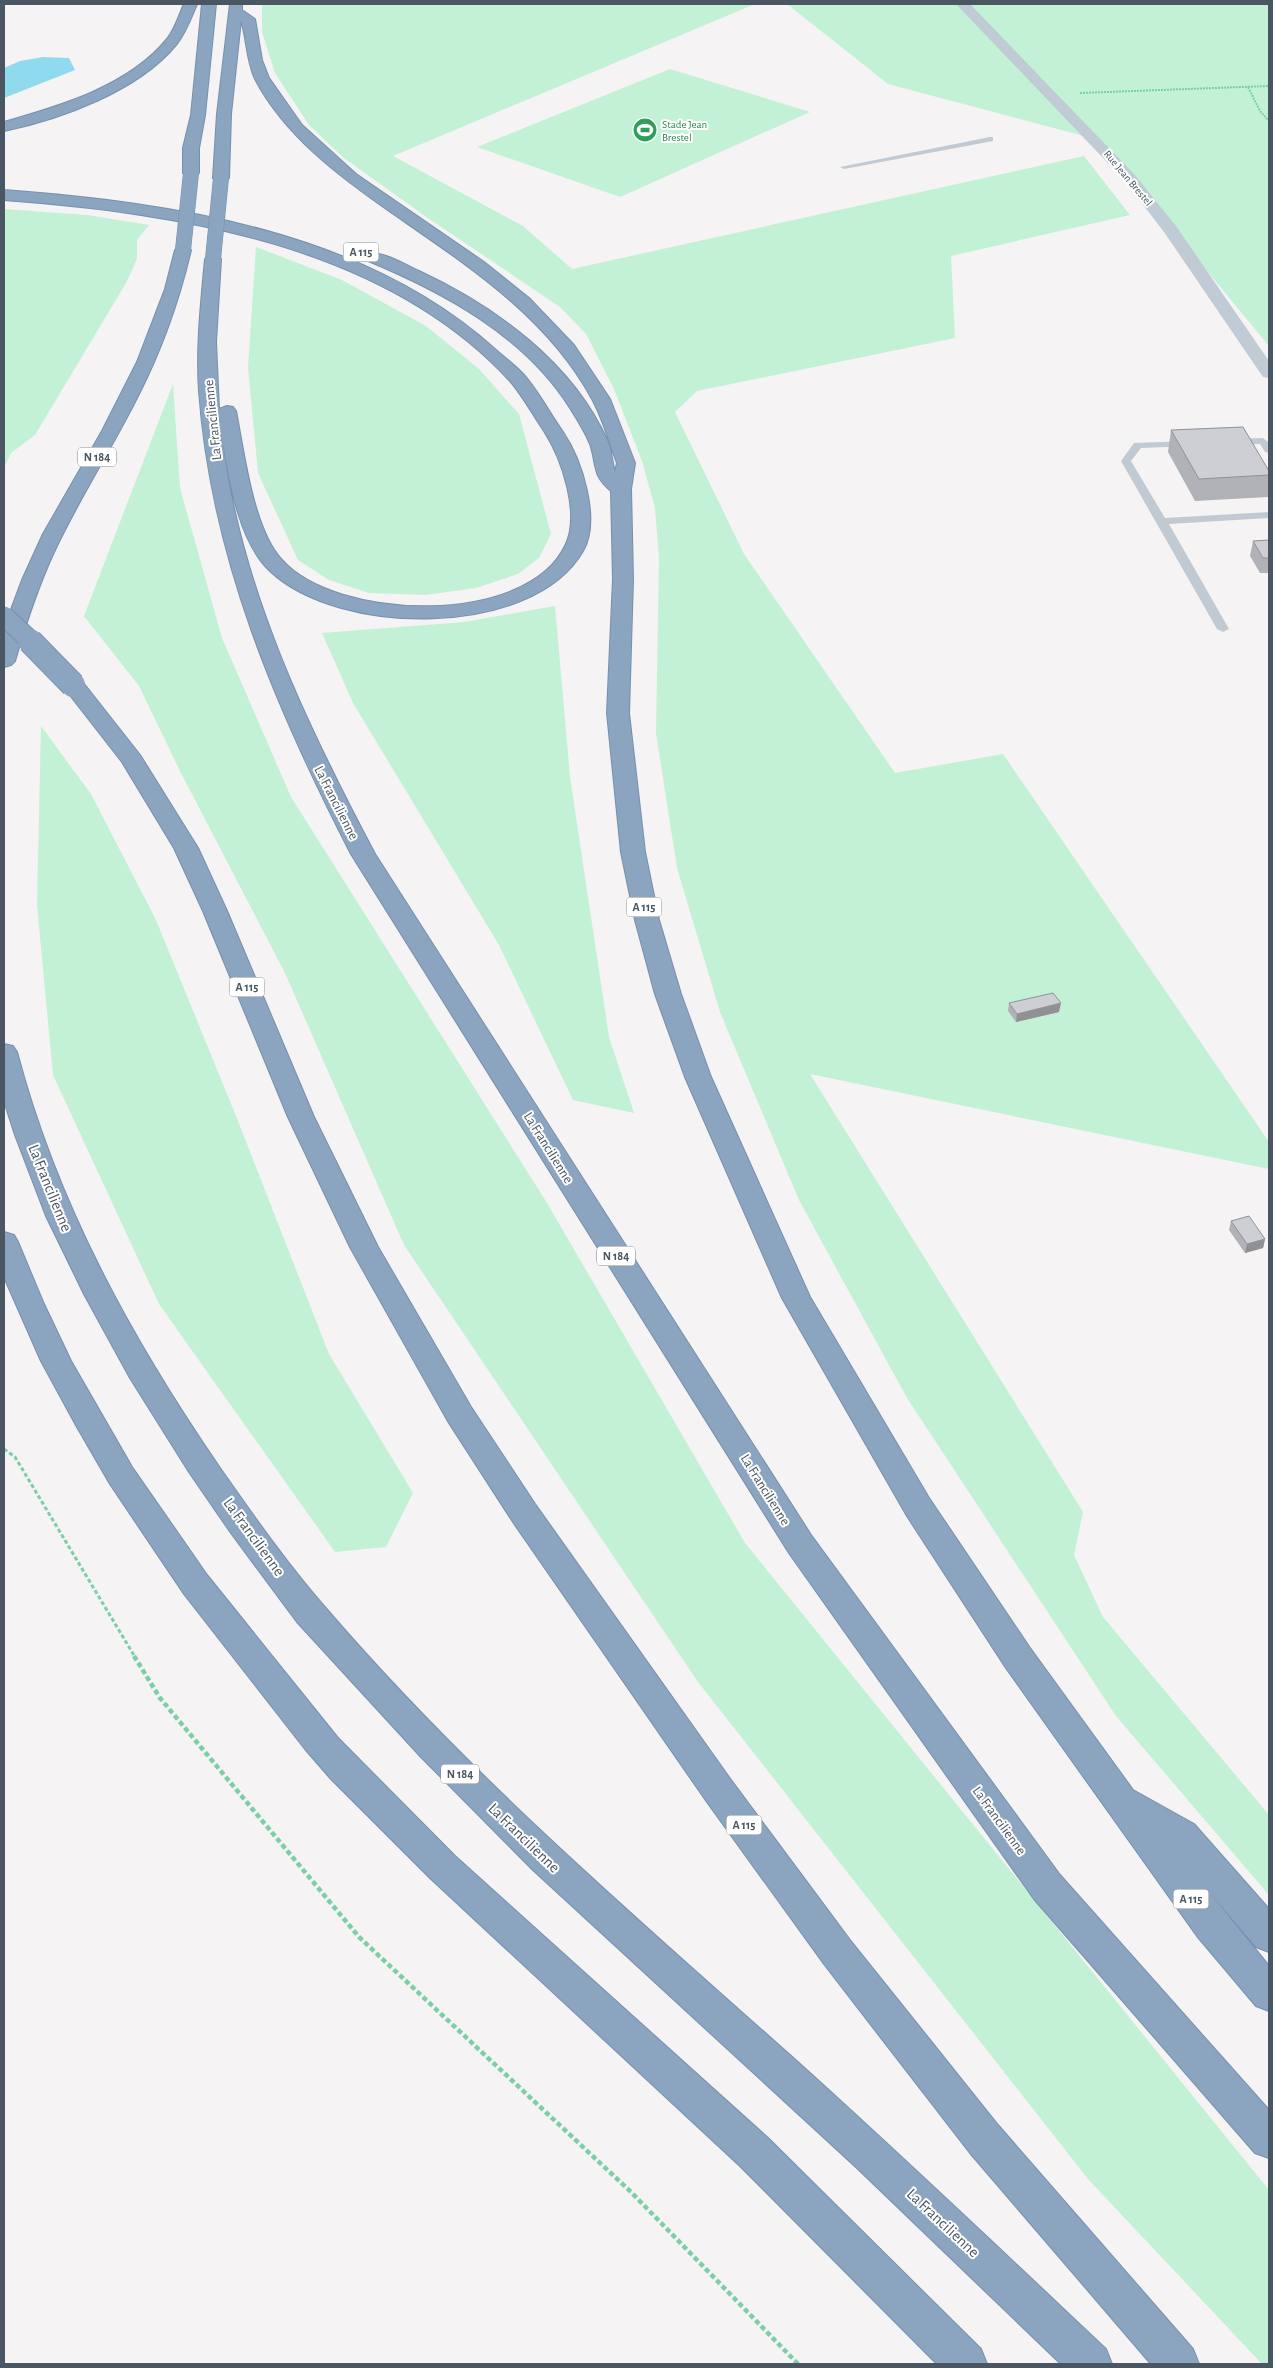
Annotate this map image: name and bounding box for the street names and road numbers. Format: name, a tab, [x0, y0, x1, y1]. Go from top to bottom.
street label: Rue Jean Brestel	[1102, 148, 1154, 208]
road number: A 115	[344, 242, 378, 262]
street label: La Francilienne	[202, 379, 224, 461]
road number: N 184	[78, 448, 116, 467]
street label: La Francilienne	[311, 764, 361, 842]
road number: A 115	[626, 898, 662, 916]
road number: A 115	[230, 978, 264, 996]
street label: La Francilienne	[521, 1110, 575, 1186]
street label: La Francilienne	[25, 1142, 75, 1234]
road number: N 184	[597, 1246, 635, 1266]
street label: La Francilienne	[738, 1452, 792, 1528]
street label: La Francilienne	[220, 1495, 288, 1579]
road number: N 184	[441, 1765, 479, 1784]
street label: La Francilienne	[970, 1784, 1028, 1858]
street label: La Francilienne	[485, 1800, 563, 1876]
road number: A 115	[726, 1816, 762, 1834]
road number: A 115	[1174, 1890, 1208, 1908]
street label: La Francilienne	[904, 2186, 982, 2260]

